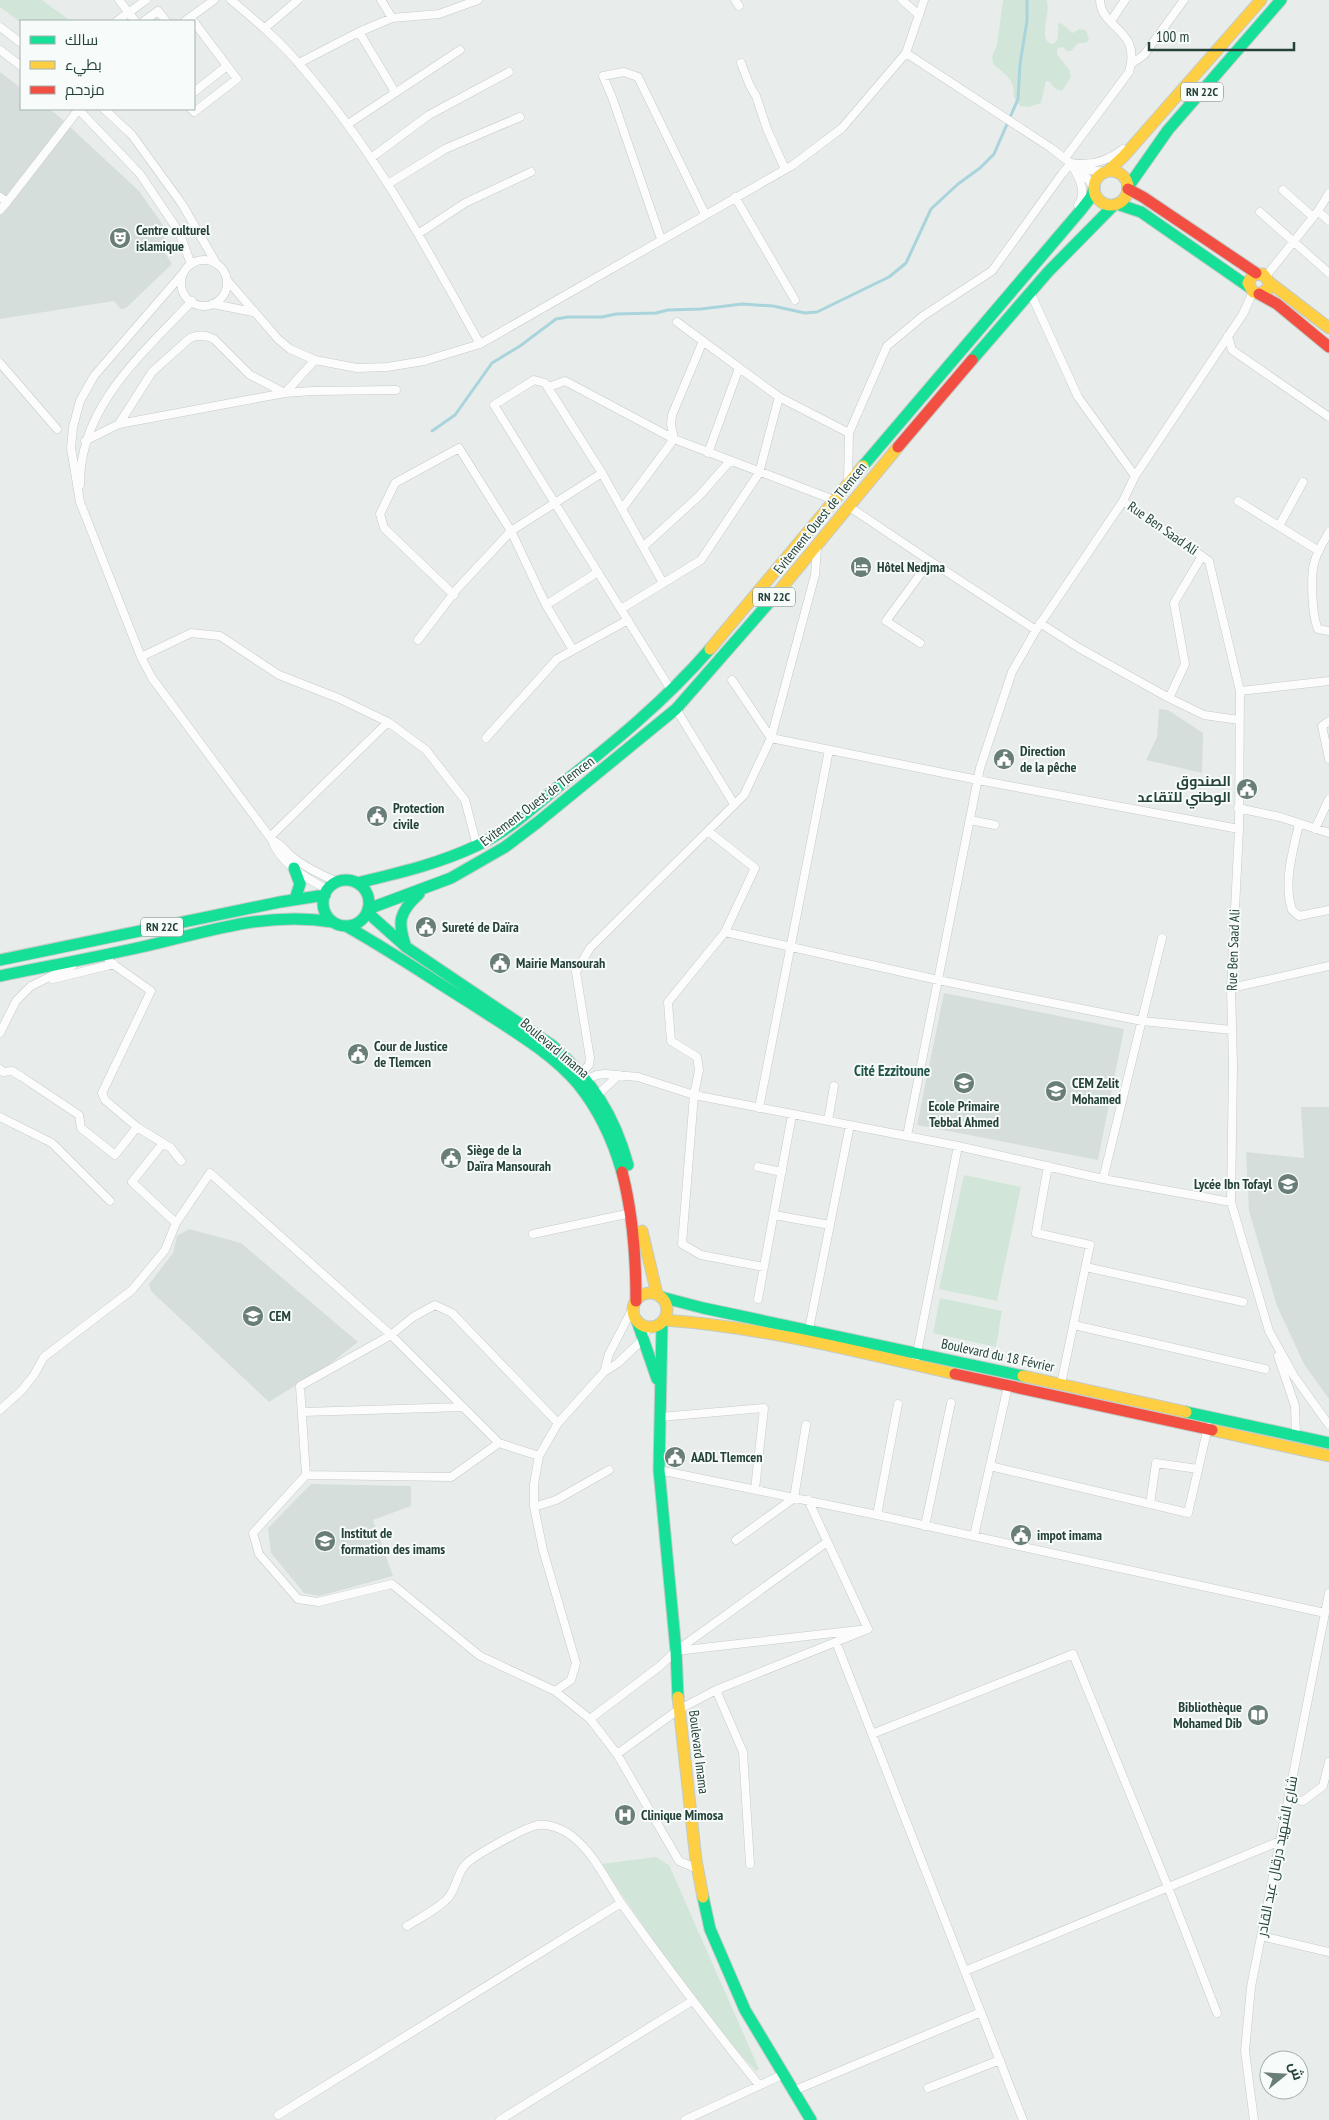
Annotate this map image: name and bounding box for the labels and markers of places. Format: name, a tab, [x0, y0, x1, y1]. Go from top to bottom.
place label: Centre culturel islamique	[136, 221, 210, 255]
theatre icon: Centre culturel islamique	[108, 226, 132, 250]
hotel icon: Hôtel Nedjma	[849, 555, 873, 579]
place label: Hôtel Nedjma	[877, 558, 945, 576]
place label: Direction de la pêche	[1020, 742, 1077, 776]
public building icon: Direction de la pêche	[992, 747, 1016, 771]
place label: الصندوق الوطني للتقاعد	[1138, 772, 1231, 809]
public building icon: الصندوق الوطني للتقاعد	[1235, 777, 1259, 801]
place label: Protection civile	[393, 799, 444, 833]
public building icon: Protection civile	[365, 804, 389, 828]
public building icon: Sureté de Daïra	[414, 915, 438, 939]
place label: Sureté de Daïra	[442, 918, 519, 936]
public building icon: Mairie Mansourah	[488, 951, 512, 975]
place label: Mairie Mansourah	[516, 954, 605, 972]
place label: Cour de Justice de Tlemcen	[374, 1037, 448, 1071]
public building icon: Cour de Justice de Tlemcen	[346, 1042, 370, 1066]
school or university icon: Ecole Primaire Tebbal Ahmed	[952, 1071, 976, 1095]
place label: CEM Zelit Mohamed	[1072, 1074, 1121, 1108]
school or university icon: CEM Zelit Mohamed	[1044, 1079, 1068, 1103]
place label: Ecole Primaire Tebbal Ahmed	[928, 1097, 1000, 1131]
place label: Siège de la Daïra Mansourah	[467, 1141, 551, 1175]
public building icon: Siège de la Daïra Mansourah	[439, 1146, 463, 1170]
school or university icon: Lycée Ibn Tofayl	[1276, 1172, 1300, 1196]
place label: Lycée Ibn Tofayl	[1194, 1175, 1273, 1193]
school or university icon: CEM	[241, 1304, 265, 1328]
place label: CEM	[269, 1307, 291, 1325]
public building icon: AADL Tlemcen	[663, 1445, 687, 1469]
place label: AADL Tlemcen	[690, 1448, 762, 1466]
public building icon: impot imama	[1009, 1523, 1033, 1547]
place label: Institut de formation des imams	[341, 1524, 445, 1558]
place label: impot imama	[1037, 1526, 1102, 1544]
school or university icon: Institut de formation des imams	[313, 1529, 337, 1553]
place label: Bibliothèque Mohamed Dib	[1173, 1698, 1242, 1732]
library icon: Bibliothèque Mohamed Dib	[1246, 1703, 1270, 1727]
hospital icon: Clinique Mimosa	[613, 1803, 637, 1827]
place label: Clinique Mimosa	[641, 1806, 724, 1824]

